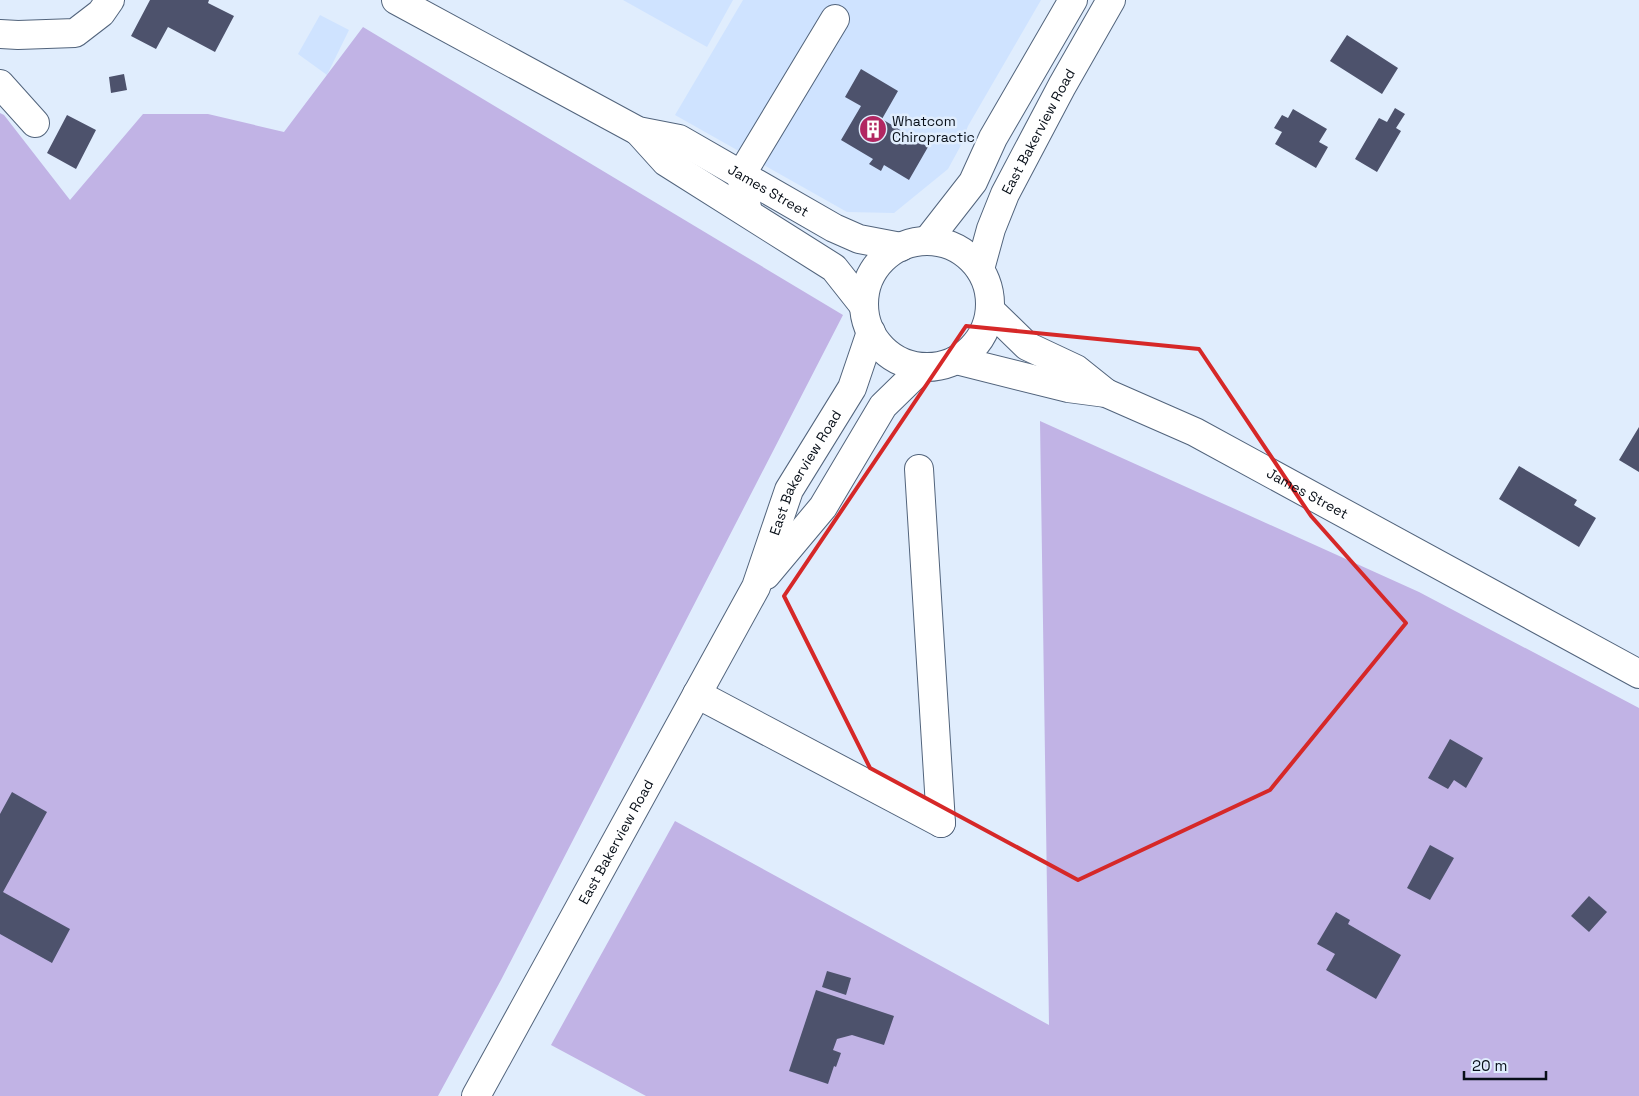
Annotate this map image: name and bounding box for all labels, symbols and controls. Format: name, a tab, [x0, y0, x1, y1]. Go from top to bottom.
street label: East Bakerview Road	[998, 65, 1079, 197]
place label: Whatcom Chiropractic	[892, 112, 975, 146]
building icon: Whatcom Chiropractic	[858, 114, 888, 144]
street label: James Street	[725, 160, 812, 221]
street label: East Bakerview Road	[765, 407, 845, 538]
street label: James Street	[1264, 464, 1351, 523]
street label: East Bakerview Road	[574, 776, 657, 907]
scale bar	[1464, 1048, 1546, 1080]
text: 20 m	[1472, 1056, 1507, 1075]

